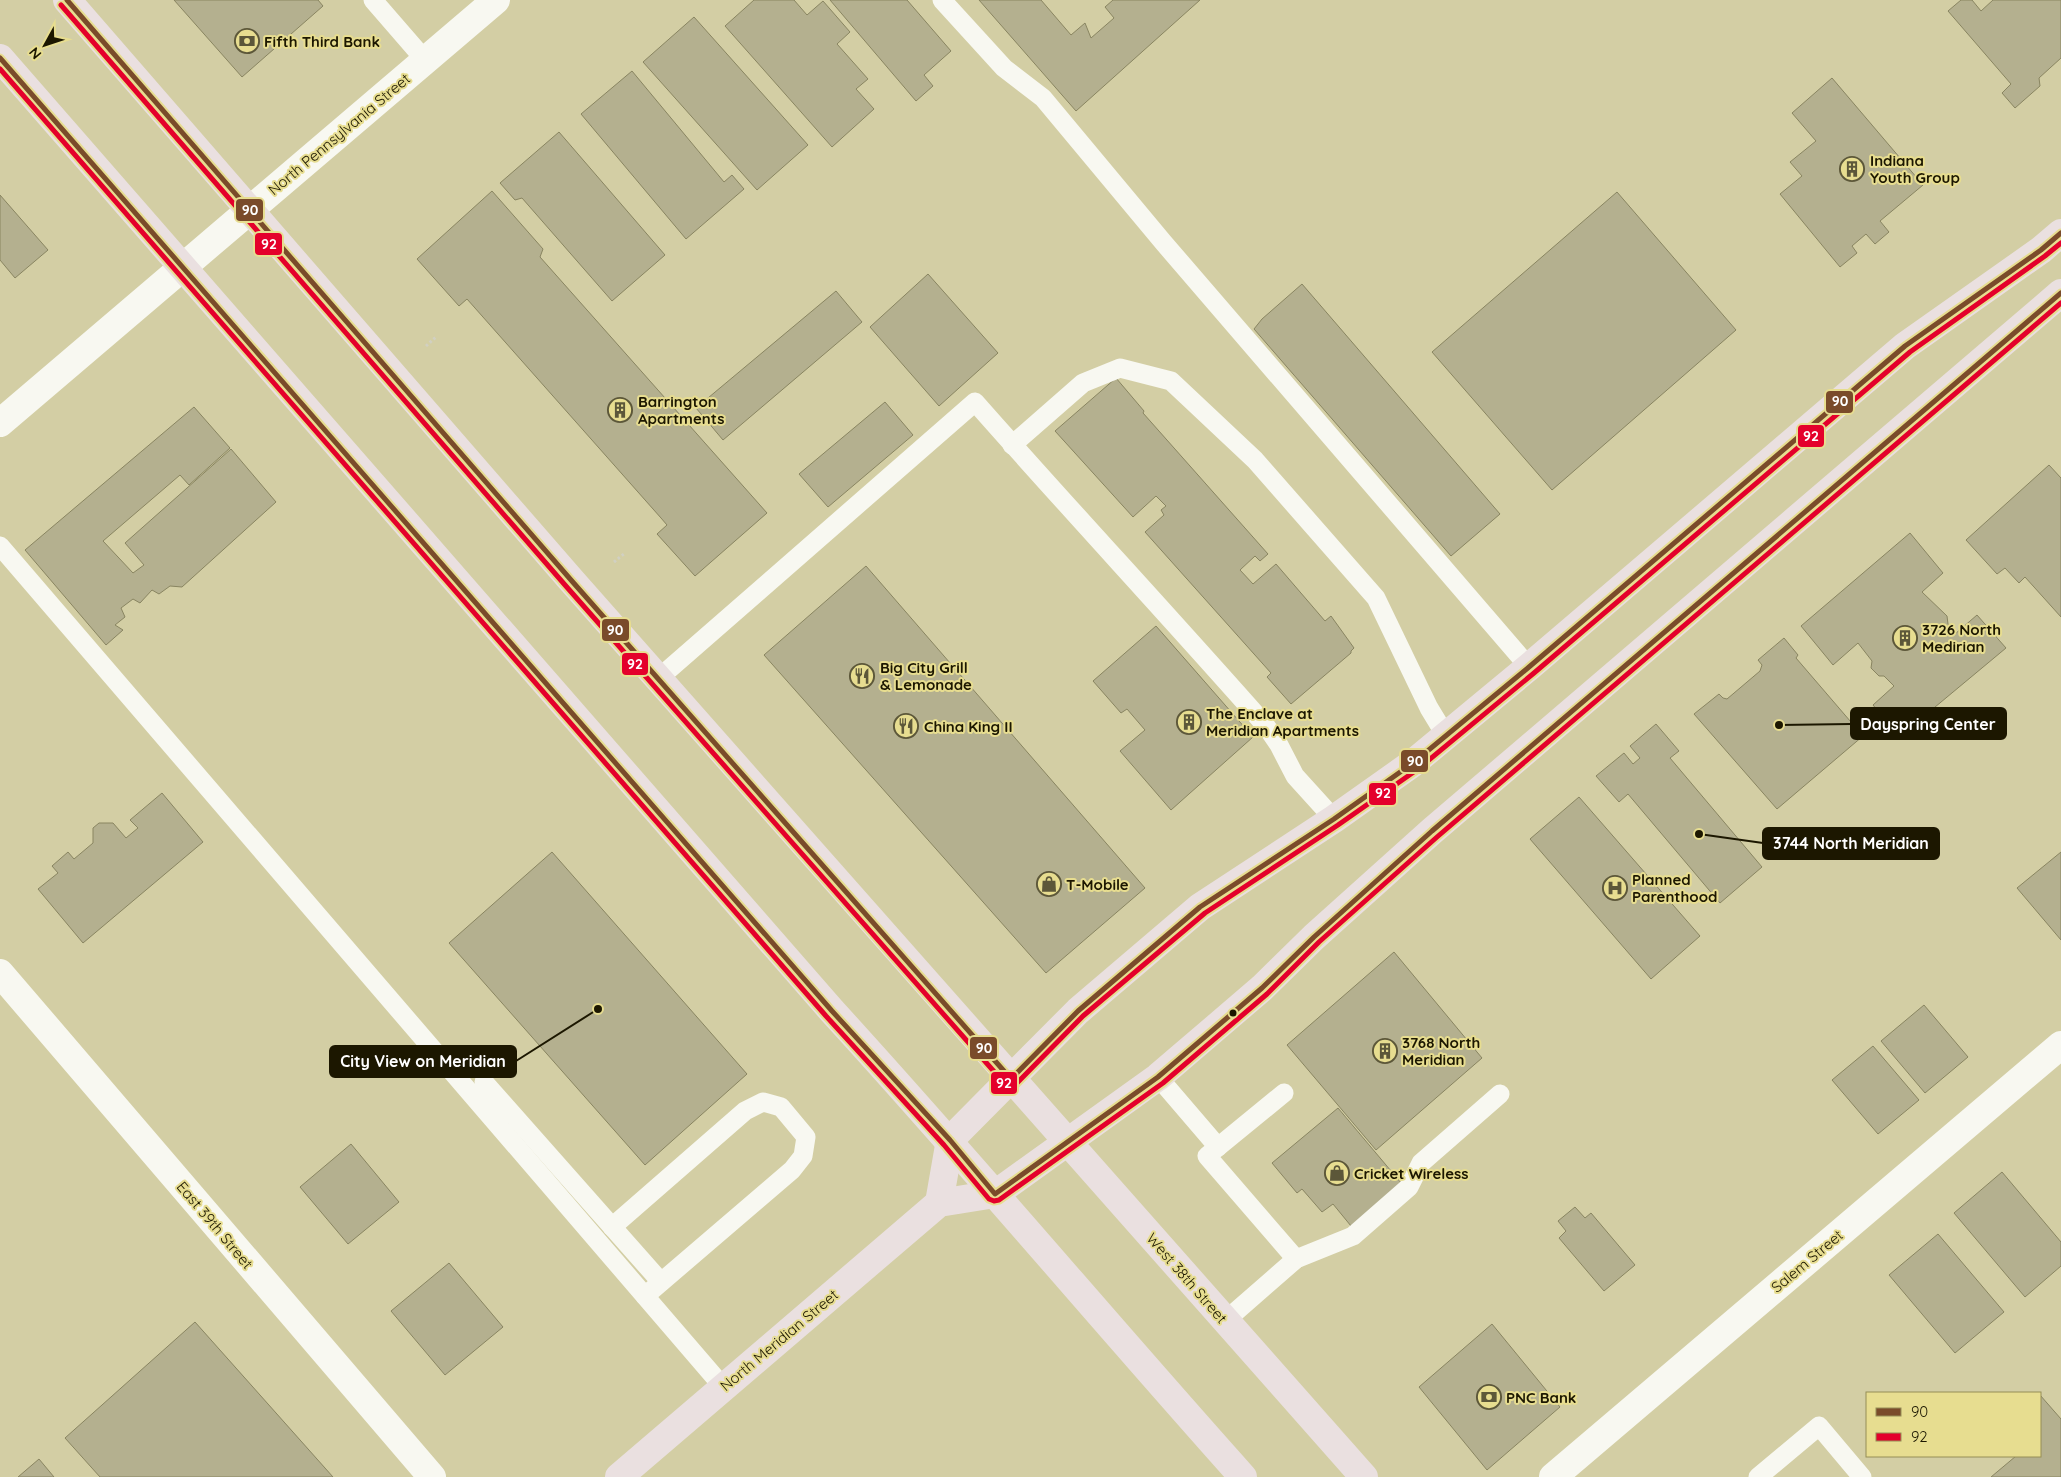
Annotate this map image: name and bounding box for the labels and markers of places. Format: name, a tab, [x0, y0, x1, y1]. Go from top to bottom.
bank icon: Fifth Third Bank	[234, 28, 260, 54]
place label: Fifth Third Bank	[264, 32, 380, 51]
place label: Indiana Youth Group	[1870, 151, 1960, 187]
building icon: Indiana Youth Group	[1839, 156, 1865, 182]
place label: Barrington Apartments	[638, 392, 724, 428]
building icon: Barrington Apartments	[607, 397, 633, 423]
place label: 3726 North Medirian	[1922, 620, 2001, 656]
building icon: 3726 North Medirian	[1892, 625, 1918, 651]
place label: Big City Grill & Lemonade	[880, 658, 972, 694]
restaurant icon: Big City Grill & Lemonade	[849, 663, 875, 689]
place label: The Enclave at Meridian Apartments	[1206, 704, 1359, 740]
callout: Dayspring Center	[1851, 708, 2006, 739]
building icon: The Enclave at Meridian Apartments	[1176, 709, 1202, 735]
restaurant icon: China King II	[893, 713, 919, 739]
place label: China King II	[924, 717, 1013, 736]
callout: 3744 North Meridian	[1763, 828, 1939, 859]
place label: Planned Parenthood	[1632, 870, 1717, 906]
shop icon: T-Mobile	[1036, 871, 1062, 897]
place label: T-Mobile	[1066, 875, 1129, 894]
hospital icon: Planned Parenthood	[1602, 875, 1628, 901]
unlabelled marker	[1228, 1008, 1238, 1018]
place label: 3768 North Meridian	[1402, 1033, 1480, 1069]
building icon: 3768 North Meridian	[1372, 1038, 1398, 1064]
callout: City View on Meridian	[330, 1046, 516, 1077]
shop icon: Cricket Wireless	[1324, 1160, 1350, 1186]
place label: Cricket Wireless	[1354, 1164, 1469, 1183]
bank icon: PNC Bank	[1476, 1384, 1502, 1410]
place label: PNC Bank	[1506, 1388, 1576, 1407]

